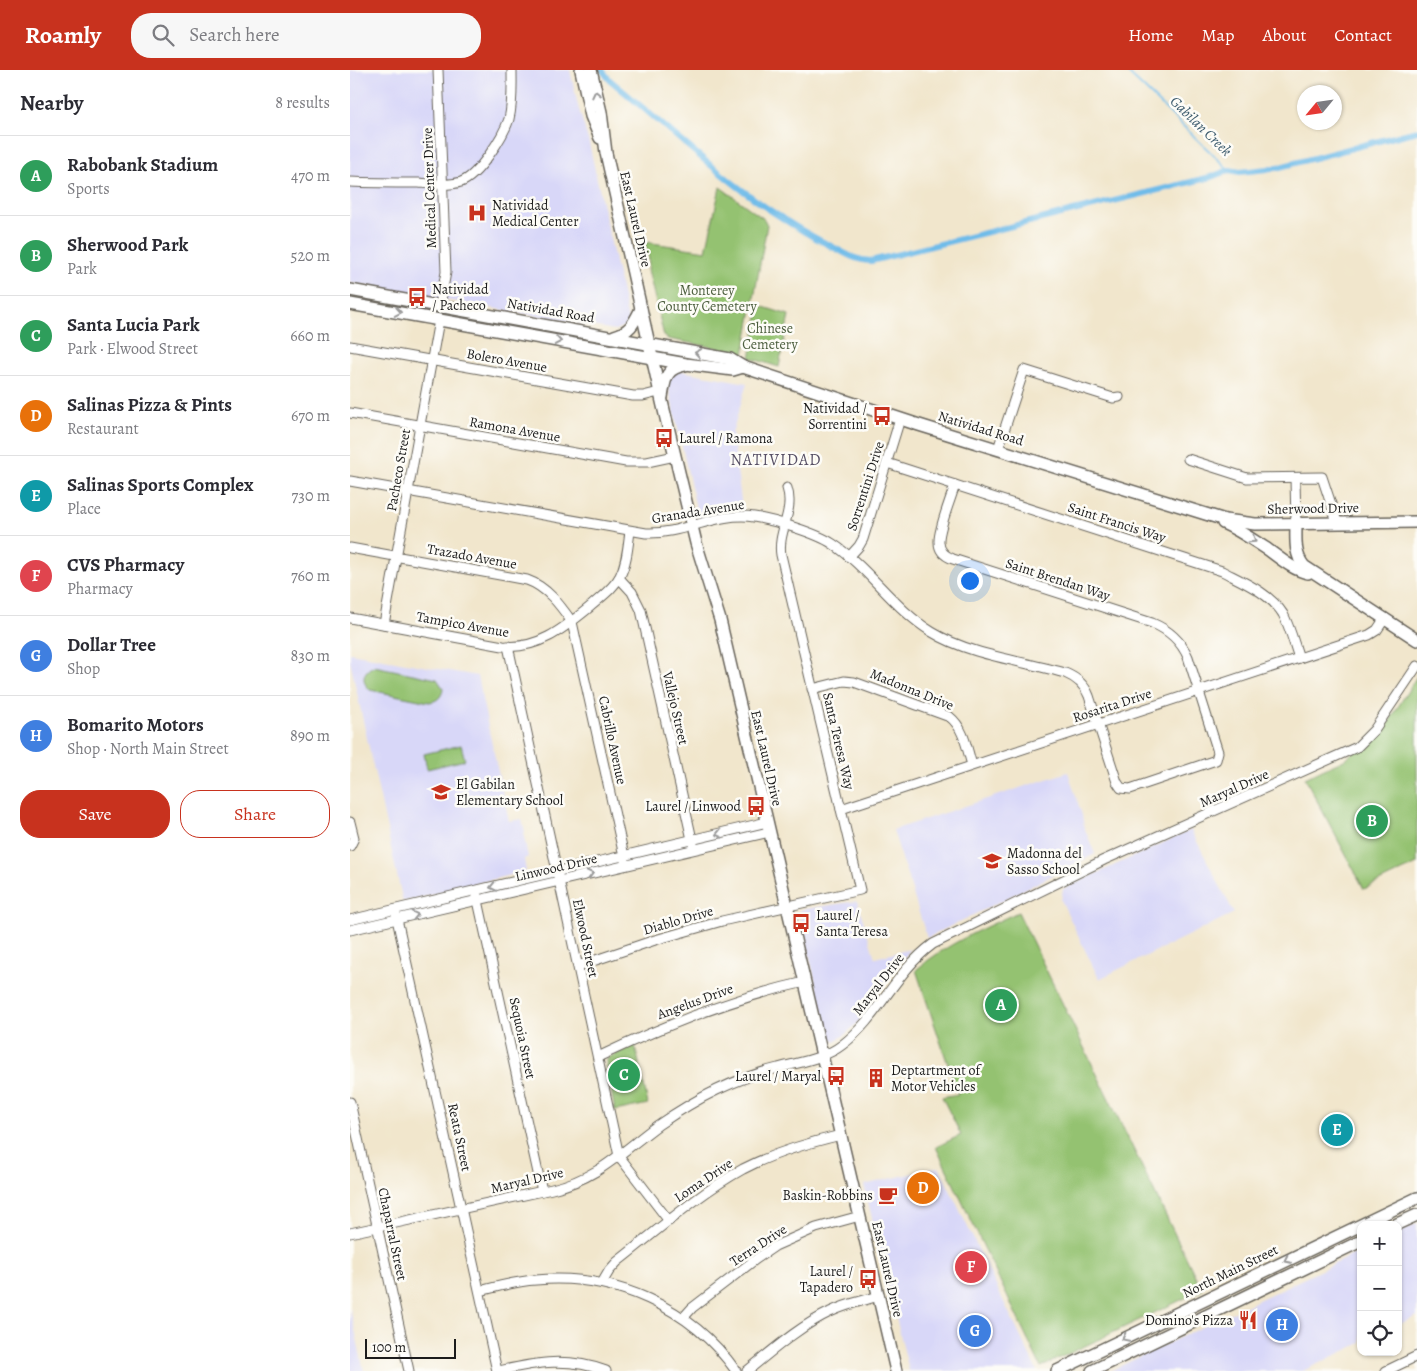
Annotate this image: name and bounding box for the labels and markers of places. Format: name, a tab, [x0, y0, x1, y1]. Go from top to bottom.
place label: Natividad Medical Center	[492, 196, 579, 231]
hospital icon: Natividad Medical Center	[466, 202, 488, 224]
place label: Natividad / Pacheco	[432, 280, 489, 315]
bus stop icon: Natividad / Pacheco	[406, 286, 428, 308]
place label: Natividad / Sorrentini	[803, 399, 867, 434]
bus stop icon: Natividad / Sorrentini	[871, 405, 893, 427]
bus stop icon: Laurel / Ramona	[653, 427, 675, 449]
place label: Laurel / Ramona	[679, 429, 773, 448]
place label: El Gabilan Elementary School	[456, 775, 564, 810]
school or university icon: El Gabilan Elementary School	[430, 781, 452, 803]
bus stop icon: Laurel / Linwood	[745, 795, 767, 817]
place label: Laurel / Linwood	[645, 797, 741, 816]
pin: B	[1356, 802, 1388, 840]
place label: Madonna del Sasso School	[1007, 844, 1082, 879]
school or university icon: Madonna del Sasso School	[981, 850, 1003, 872]
place label: Laurel / Santa Teresa	[816, 906, 888, 941]
bus stop icon: Laurel / Santa Teresa	[790, 912, 812, 934]
pin: A	[985, 986, 1017, 1024]
pin: C	[608, 1056, 640, 1094]
place label: Deptartment of Motor Vehicles	[891, 1061, 983, 1096]
bus stop icon: Laurel / Maryal	[825, 1065, 847, 1087]
place label: Laurel / Maryal	[735, 1067, 822, 1086]
building icon: Deptartment of Motor Vehicles	[865, 1067, 887, 1089]
pin: E	[1321, 1111, 1353, 1149]
pin: D	[907, 1169, 939, 1207]
cafe icon: Baskin-Robbins	[877, 1184, 899, 1206]
place label: Baskin-Robbins	[782, 1186, 873, 1205]
pin: F	[955, 1248, 987, 1286]
place label: Laurel / Tapadero	[800, 1262, 853, 1297]
bus stop icon: Laurel / Tapadero	[857, 1268, 879, 1290]
pin: H	[1266, 1306, 1298, 1344]
restaurant icon: Domino's Pizza	[1237, 1309, 1259, 1331]
place label: Domino's Pizza	[1145, 1311, 1233, 1330]
pin: G	[959, 1312, 991, 1350]

